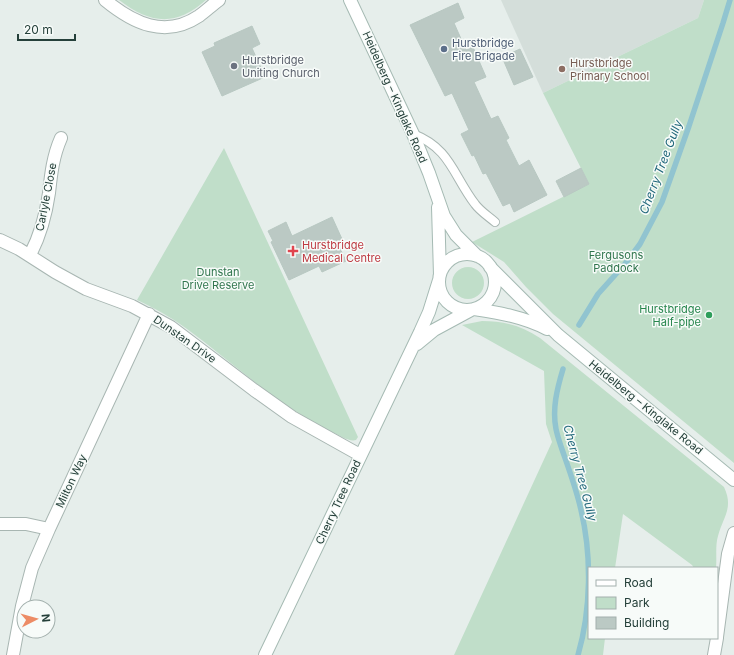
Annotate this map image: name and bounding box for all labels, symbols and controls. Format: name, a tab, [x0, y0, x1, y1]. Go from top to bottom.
scale bar	[18, 16, 75, 42]
text: 20 m	[24, 22, 53, 37]
street label: Heidelberg – Kinglake Road	[360, 29, 430, 165]
place label: Hurstbridge Fire Brigade	[452, 36, 515, 63]
marker: Hurstbridge Fire Brigade	[439, 44, 449, 54]
place label: Hurstbridge Uniting Church	[242, 53, 320, 80]
place label: Hurstbridge Primary School	[570, 56, 649, 83]
marker: Hurstbridge Uniting Church	[229, 61, 239, 71]
marker: Hurstbridge Primary School	[557, 64, 567, 74]
water label: Cherry Tree Gully	[636, 117, 685, 216]
street label: Carlyle Close	[33, 162, 59, 232]
place label: Hurstbridge Medical Centre	[302, 238, 381, 265]
marker: Hurstbridge Medical Centre	[287, 245, 299, 257]
park label: Fergusons Paddock	[589, 248, 643, 275]
park label: Dunstan Drive Reserve	[182, 265, 254, 292]
place label: Hurstbridge Half-pipe	[639, 302, 701, 329]
marker: Hurstbridge Half-pipe	[704, 310, 714, 320]
street label: Dunstan Drive	[151, 312, 219, 366]
street label: Heidelberg – Kinglake Road	[586, 357, 706, 457]
water label: Cherry Tree Gully	[560, 423, 601, 523]
street label: Milton Way	[52, 452, 90, 510]
street label: Cherry Tree Road	[312, 457, 364, 547]
legend	[588, 567, 718, 639]
text: Road	[624, 575, 653, 590]
text: Park	[624, 595, 650, 610]
north arrow	[16, 599, 56, 639]
text: N	[39, 613, 53, 623]
text: Building	[624, 615, 669, 630]

